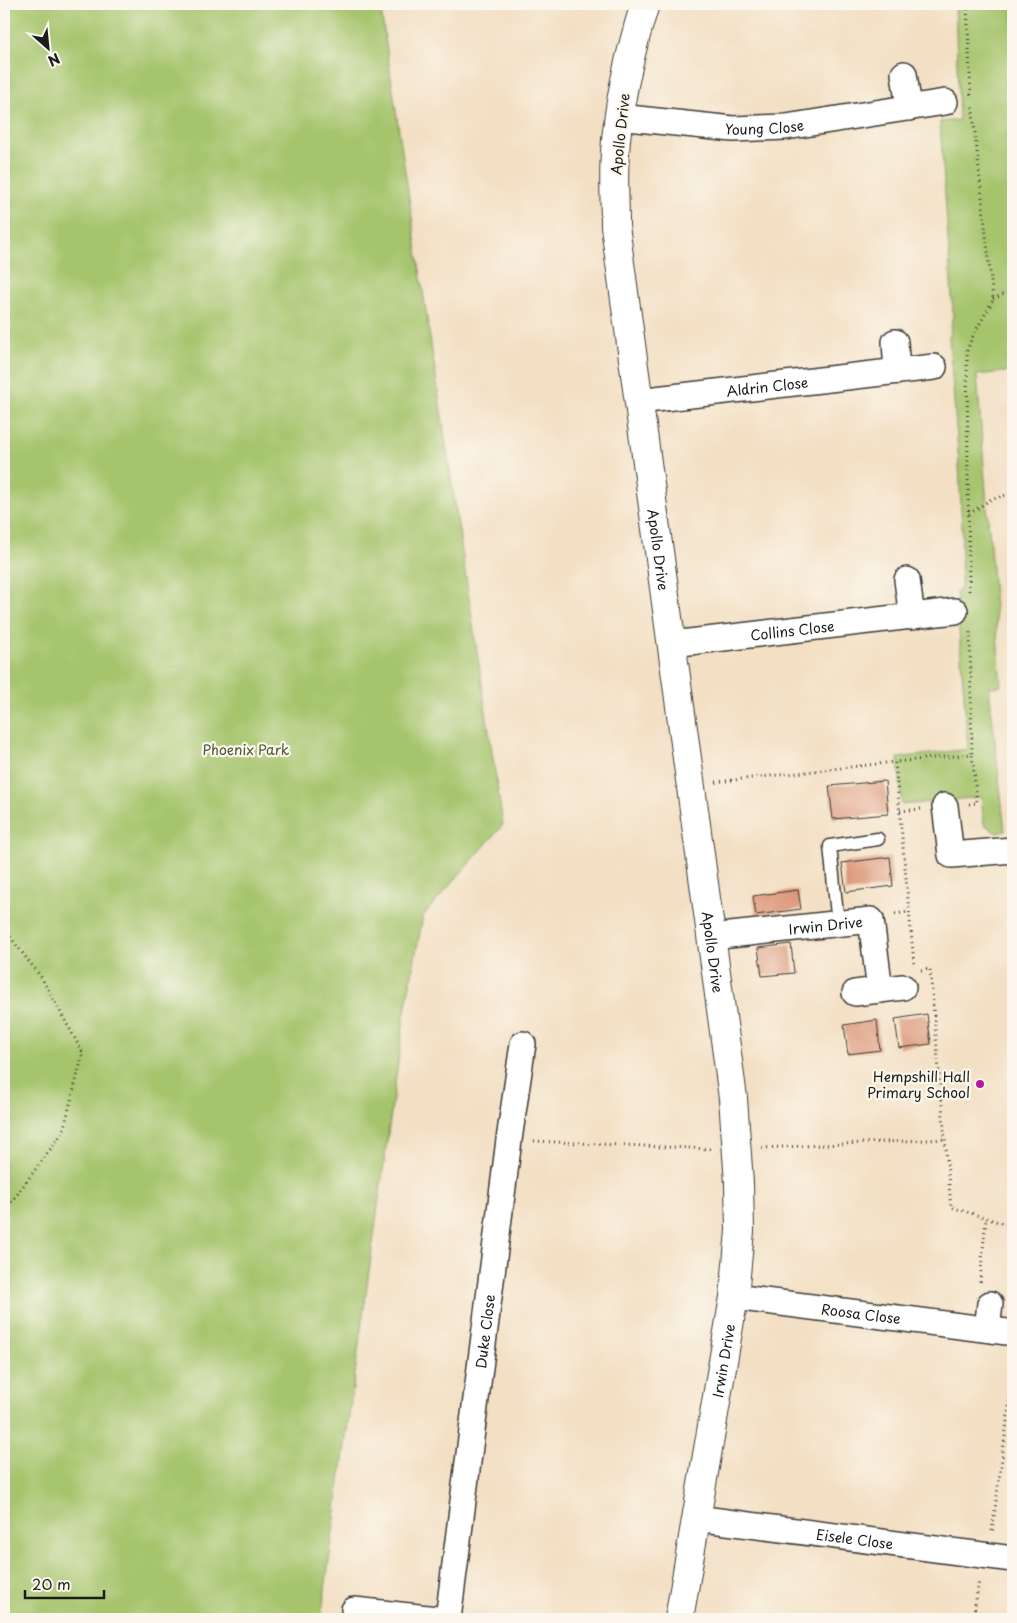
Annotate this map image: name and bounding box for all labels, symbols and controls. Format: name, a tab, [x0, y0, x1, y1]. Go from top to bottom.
north arrow	[22, 22, 72, 72]
text: N	[44, 48, 64, 72]
street label: Apollo Drive	[605, 92, 635, 176]
street label: Young Close	[724, 114, 805, 140]
street label: Aldrin Close	[725, 371, 809, 401]
street label: Apollo Drive	[643, 508, 675, 592]
street label: Collins Close	[749, 615, 835, 645]
park label: Phoenix Park	[203, 739, 290, 760]
street label: Apollo Drive	[697, 910, 729, 994]
street label: Irwin Drive	[787, 910, 864, 939]
place label: Hempshill Hall Primary School	[867, 1066, 970, 1103]
marker: Hempshill Hall Primary School	[974, 1078, 986, 1090]
street label: Duke Close	[470, 1293, 500, 1370]
street label: Roosa Close	[820, 1298, 902, 1329]
street label: Irwin Drive	[706, 1322, 740, 1399]
street label: Eisele Close	[815, 1523, 894, 1554]
scale bar	[25, 1568, 104, 1600]
text: 20 m	[32, 1572, 71, 1595]

